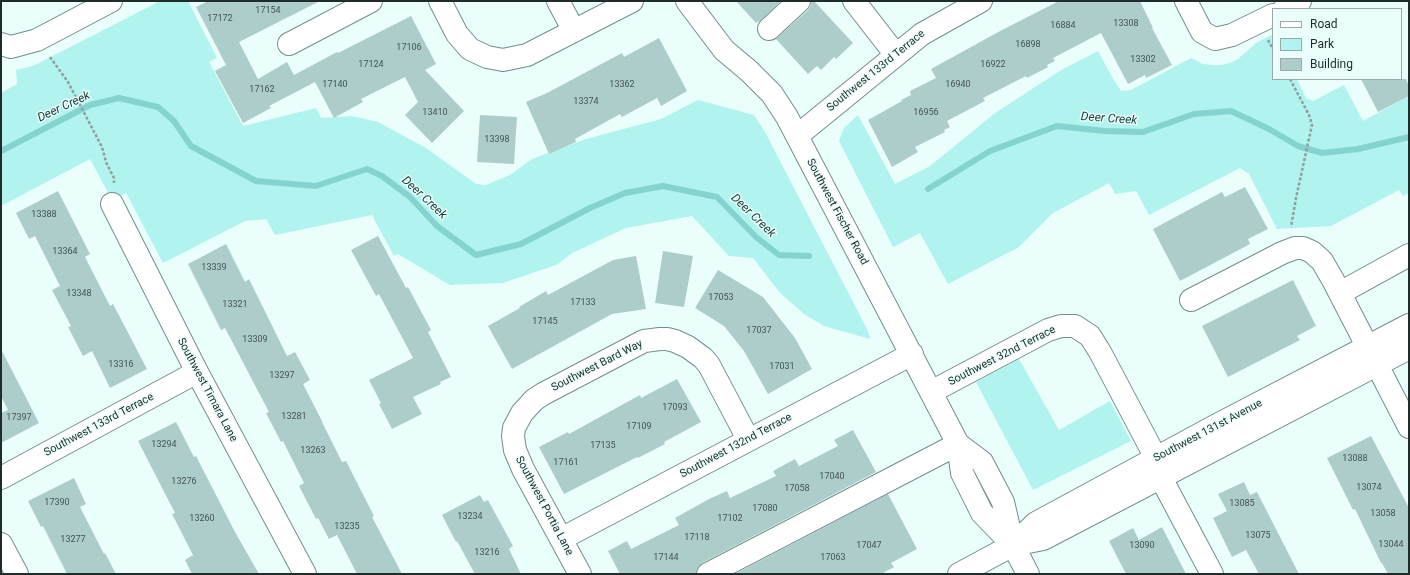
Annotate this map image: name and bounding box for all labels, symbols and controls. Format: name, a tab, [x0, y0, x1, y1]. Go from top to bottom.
house number: 17154	[255, 6, 281, 16]
legend	[1272, 8, 1402, 80]
house number: 17172	[207, 14, 233, 24]
text: Road	[1310, 17, 1338, 31]
house number: 13308	[1113, 19, 1139, 29]
house number: 16884	[1050, 21, 1076, 31]
street label: Southwest 133rd Terrace	[824, 27, 928, 115]
text: Park	[1310, 37, 1334, 51]
house number: 16898	[1015, 40, 1041, 50]
house number: 17106	[396, 43, 422, 53]
house number: 13302	[1130, 55, 1156, 65]
text: Building	[1310, 57, 1353, 71]
house number: 17124	[358, 60, 384, 70]
house number: 16922	[980, 60, 1006, 70]
house number: 17140	[322, 80, 348, 90]
house number: 13362	[609, 80, 635, 90]
house number: 16940	[945, 80, 971, 90]
house number: 17162	[249, 85, 275, 95]
water label: Deer Creek	[35, 89, 93, 125]
house number: 13374	[573, 97, 599, 107]
house number: 13410	[422, 108, 448, 118]
house number: 16956	[913, 108, 939, 118]
water label: Deer Creek	[1080, 110, 1138, 128]
house number: 13398	[484, 135, 510, 145]
street label: Southwest Fischer Road	[803, 157, 871, 267]
water label: Deer Creek	[398, 173, 450, 223]
water label: Deer Creek	[728, 191, 778, 241]
house number: 13388	[31, 210, 57, 220]
house number: 13364	[52, 247, 78, 257]
house number: 13339	[201, 263, 227, 273]
house number: 13348	[66, 289, 92, 299]
house number: 17053	[708, 293, 734, 303]
house number: 17133	[570, 298, 596, 308]
house number: 13321	[222, 300, 248, 310]
house number: 17145	[532, 317, 558, 327]
street label: Southwest 32nd Terrace	[946, 323, 1058, 389]
house number: 17037	[746, 326, 772, 336]
house number: 13309	[242, 335, 268, 345]
street label: Southwest Timara Lane	[174, 336, 240, 444]
street label: Southwest Bard Way	[549, 337, 645, 395]
house number: 13316	[108, 360, 134, 370]
house number: 17031	[769, 362, 795, 372]
house number: 13297	[269, 371, 295, 381]
street label: Southwest 133rd Terrace	[42, 390, 156, 460]
street label: Southwest 131st Avenue	[1151, 397, 1265, 465]
house number: 17093	[662, 403, 688, 413]
street label: Southwest 132nd Terrace	[678, 411, 794, 481]
house number: 13281	[281, 412, 307, 422]
house number: 17397	[6, 413, 32, 423]
house number: 17109	[626, 422, 652, 432]
house number: 13294	[151, 440, 177, 450]
house number: 17135	[590, 441, 616, 451]
house number: 13263	[300, 446, 326, 456]
street label: Southwest Portia Lane	[512, 454, 576, 558]
house number: 13088	[1342, 454, 1368, 464]
house number: 17161	[553, 458, 579, 468]
house number: 17040	[819, 472, 845, 482]
house number: 13276	[171, 477, 197, 487]
house number: 13074	[1356, 483, 1382, 493]
house number: 17058	[784, 484, 810, 494]
house number: 17390	[44, 498, 70, 508]
house number: 13085	[1229, 499, 1255, 509]
house number: 17080	[752, 504, 778, 514]
house number: 13058	[1370, 509, 1396, 519]
house number: 13234	[457, 512, 483, 522]
house number: 13260	[189, 514, 215, 524]
house number: 17102	[717, 514, 743, 524]
house number: 13235	[334, 522, 360, 532]
house number: 13075	[1245, 531, 1271, 541]
house number: 17118	[684, 533, 710, 543]
house number: 13277	[60, 535, 86, 545]
house number: 13044	[1378, 540, 1404, 550]
house number: 17047	[856, 541, 882, 551]
house number: 13090	[1129, 541, 1155, 551]
house number: 13216	[474, 548, 500, 558]
house number: 17144	[653, 553, 679, 563]
house number: 17063	[820, 553, 846, 563]

